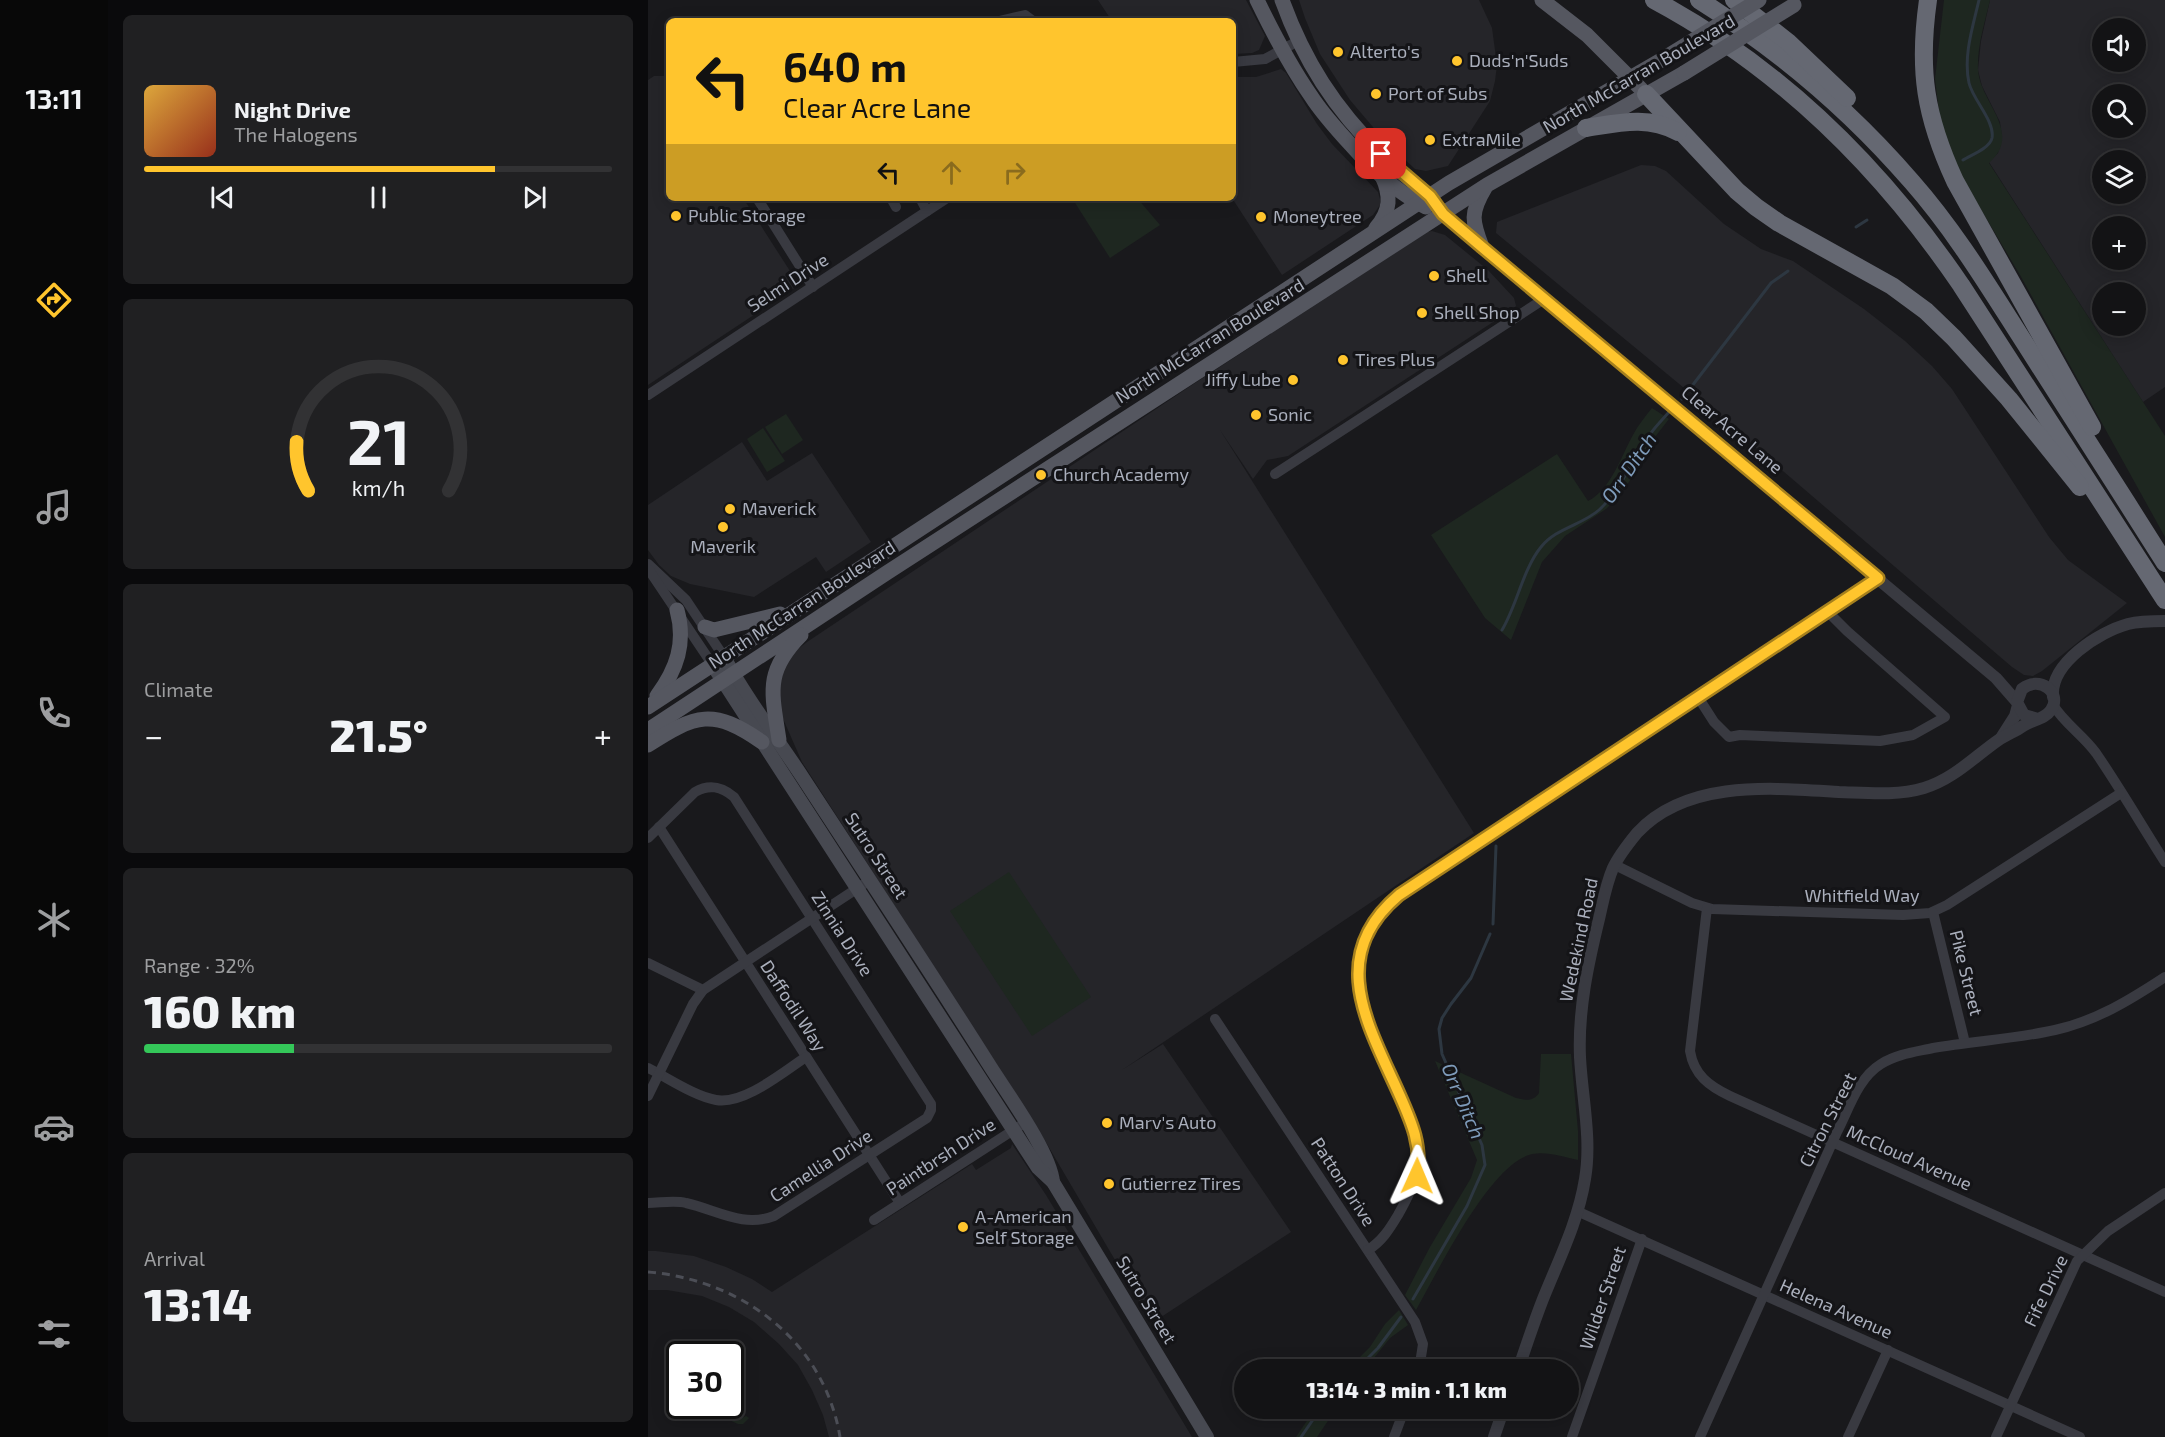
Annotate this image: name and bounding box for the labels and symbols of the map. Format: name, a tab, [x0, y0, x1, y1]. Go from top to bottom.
street label: North McCarran Boulevard	[1538, 9, 1739, 137]
place label: Alterto's	[1350, 40, 1420, 62]
marker: Alterto's	[1331, 45, 1345, 59]
place label: Duds'n'Suds	[1469, 49, 1568, 71]
marker: Duds'n'Suds	[1450, 54, 1464, 68]
place label: Port of Subs	[1388, 82, 1487, 104]
marker: Port of Subs	[1369, 87, 1383, 101]
pin	[1355, 128, 1406, 179]
place label: ExtraMile	[1442, 128, 1521, 150]
marker: ExtraMile	[1423, 133, 1437, 147]
place label: Public Storage	[688, 204, 806, 226]
place label: Moneytree	[1273, 205, 1362, 227]
marker: Public Storage	[669, 209, 683, 223]
marker: Moneytree	[1254, 210, 1268, 224]
street label: Selmi Drive	[743, 248, 832, 316]
place label: Shell	[1446, 264, 1488, 286]
marker: Shell	[1427, 269, 1441, 283]
street label: North McCarran Boulevard	[1111, 273, 1308, 407]
place label: Shell Shop	[1434, 301, 1520, 323]
marker: Shell Shop	[1415, 306, 1429, 320]
place label: Tires Plus	[1355, 348, 1435, 370]
marker: Tires Plus	[1336, 353, 1350, 367]
place label: Jiffy Lube	[1205, 368, 1281, 390]
marker: Jiffy Lube	[1286, 373, 1300, 387]
street label: Clear Acre Lane	[1678, 380, 1788, 478]
place label: Sonic	[1268, 403, 1312, 425]
marker: Sonic	[1249, 408, 1263, 422]
water label: Orr Ditch	[1595, 428, 1661, 507]
place label: Church Academy	[1053, 463, 1189, 485]
marker: Church Academy	[1034, 468, 1048, 482]
place label: Maverick	[742, 497, 816, 519]
marker: Maverick	[723, 502, 737, 516]
marker: Maverik	[716, 520, 730, 534]
place label: Maverik	[690, 535, 756, 557]
street label: North McCarran Boulevard	[704, 535, 899, 673]
street label: Sutro Street	[841, 808, 913, 903]
street label: Wedekind Road	[1554, 876, 1602, 1004]
street label: Whitfield Way	[1804, 884, 1920, 906]
street label: Zinnia Drive	[807, 887, 878, 980]
street label: Pike Street	[1946, 928, 1988, 1018]
street label: Daffodil Way	[756, 956, 832, 1056]
water label: Orr Ditch	[1437, 1059, 1491, 1142]
street label: Citron Street	[1794, 1068, 1860, 1171]
place label: Marv's Auto	[1119, 1111, 1216, 1133]
street label: Paintbrsh Drive	[882, 1113, 999, 1200]
marker: Marv's Auto	[1100, 1116, 1114, 1130]
street label: McCloud Avenue	[1843, 1120, 1976, 1195]
street label: Camellia Drive	[765, 1124, 876, 1206]
street label: Patton Drive	[1307, 1133, 1381, 1230]
position arrow	[1385, 1144, 1449, 1208]
place label: Gutierrez Tires	[1121, 1172, 1241, 1194]
marker: Gutierrez Tires	[1102, 1177, 1116, 1191]
place label: A-American Self Storage	[975, 1205, 1074, 1248]
marker: A-American Self Storage	[956, 1220, 970, 1234]
street label: Wilder Street	[1574, 1243, 1630, 1352]
street label: Fife Drive	[2018, 1251, 2072, 1330]
street label: Sutro Street	[1112, 1252, 1182, 1347]
street label: Helena Avenue	[1777, 1273, 1896, 1343]
speed limit sign: 30	[666, 1341, 744, 1419]

